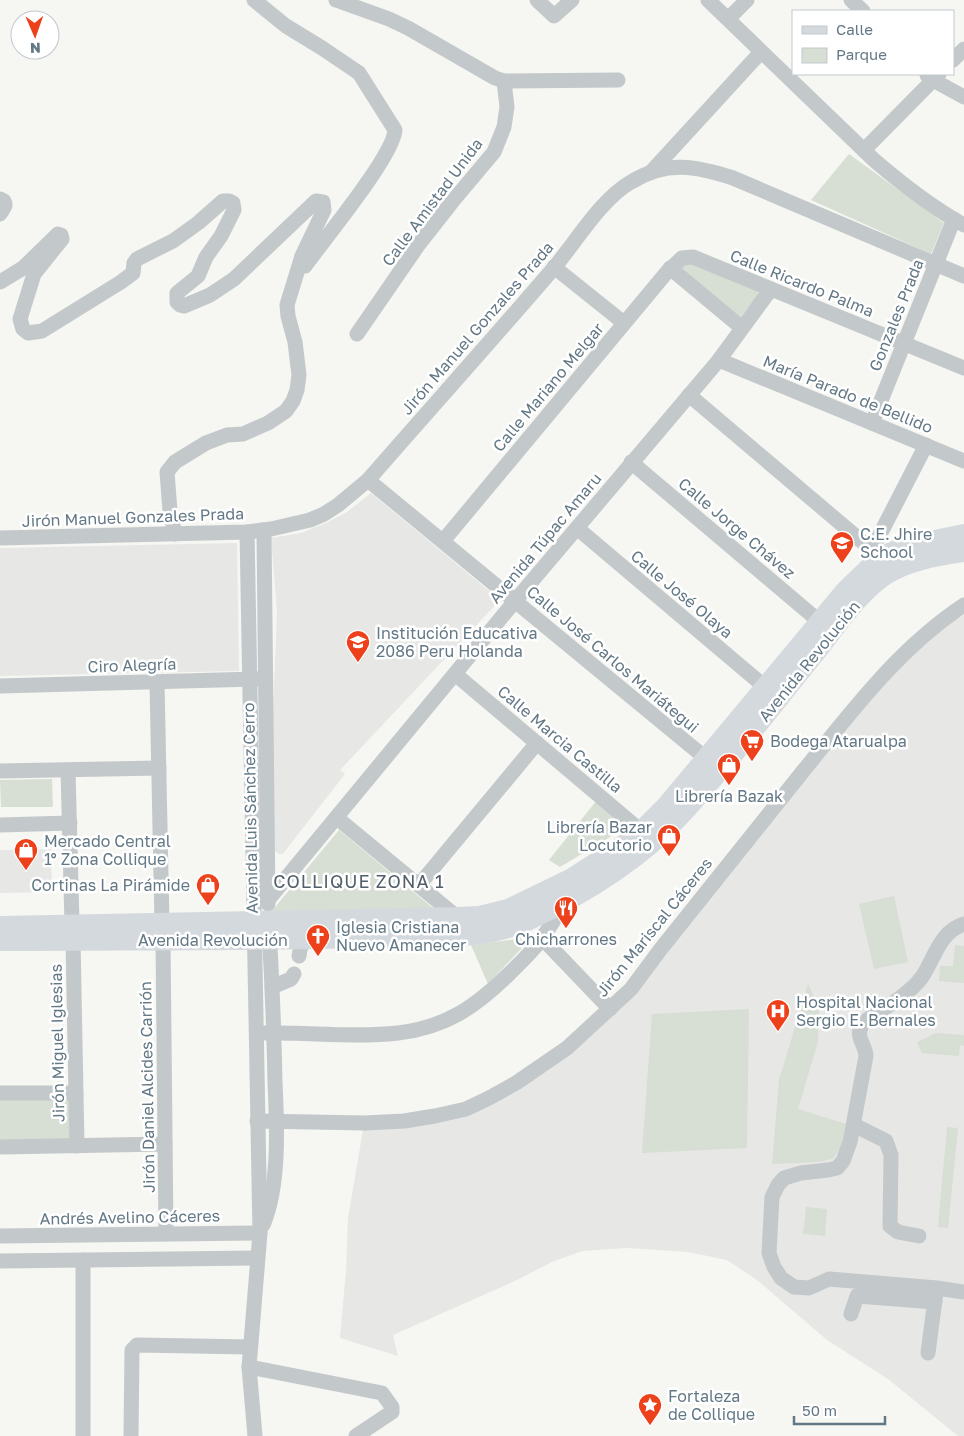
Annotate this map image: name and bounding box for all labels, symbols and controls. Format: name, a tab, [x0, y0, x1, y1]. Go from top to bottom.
north arrow	[10, 10, 60, 60]
legend	[792, 10, 954, 75]
text: Calle	[836, 20, 873, 38]
text: N	[30, 40, 41, 57]
text: Parque	[836, 45, 887, 63]
street label: Calle Amistad Unida	[377, 134, 487, 270]
street label: Jirón Manuel Gonzales Prada	[396, 237, 558, 419]
street label: Calle Ricardo Palma	[727, 245, 877, 321]
street label: Gonzales Prada	[864, 256, 928, 374]
street label: Calle Mariano Melgar	[488, 318, 608, 456]
street label: María Parado de Bellido	[760, 351, 936, 437]
street label: Avenida Túpac Amaru	[485, 469, 605, 607]
street label: Calle Jorge Chávez	[674, 473, 800, 583]
street label: Jirón Manuel Gonzales Prada	[21, 503, 245, 531]
place label: C.E. Jhire School	[860, 524, 932, 562]
school or university icon: C.E. Jhire School	[829, 530, 855, 564]
street label: Calle José Olaya	[627, 546, 737, 642]
street label: Calle José Carlos Mariátegui	[523, 581, 703, 737]
street label: Avenida Revolución	[754, 596, 864, 726]
place label: Institución Educativa 2086 Peru Holanda	[376, 623, 538, 661]
school or university icon: Institución Educativa 2086 Peru Holanda	[345, 629, 371, 663]
street label: Ciro Alegría	[87, 653, 177, 677]
street label: Calle Marcia Castilla	[494, 681, 626, 797]
street label: Avenida Luis Sánchez Cerro	[238, 702, 262, 914]
supermarket icon: Bodega Atarualpa	[739, 728, 765, 762]
place label: Bodega Atarualpa	[770, 731, 907, 751]
shop icon: Librería Bazak	[716, 752, 742, 786]
place label: Librería Bazak	[675, 786, 783, 806]
place label: Librería Bazar Locutorio	[547, 817, 652, 855]
shop icon: Librería Bazar Locutorio	[656, 823, 682, 857]
place label: Mercado Central 1° Zona Collique	[44, 831, 171, 869]
shop icon: Mercado Central 1° Zona Collique	[13, 837, 39, 871]
street label: Jirón Mariscal Cáceres	[592, 853, 716, 1001]
district label: COLLIQUE ZONA 1	[273, 870, 445, 892]
shop icon: Cortinas La Pirámide	[195, 872, 221, 906]
place label: Cortinas La Pirámide	[31, 875, 190, 895]
restaurant icon: Chicharrones	[553, 895, 579, 929]
place label: Iglesia Cristiana Nuevo Amanecer	[336, 917, 466, 955]
church icon: Iglesia Cristiana Nuevo Amanecer	[305, 923, 331, 957]
place label: Chicharrones	[515, 929, 617, 949]
street label: Avenida Revolución	[138, 930, 288, 950]
street label: Jirón Miguel Iglesias	[46, 964, 68, 1122]
street label: Jirón Daniel Alcides Carrión	[135, 981, 159, 1193]
place label: Hospital Nacional Sergio E. Bernales	[796, 992, 936, 1030]
hospital icon: Hospital Nacional Sergio E. Bernales	[765, 998, 791, 1032]
street label: Andrés Avelino Cáceres	[40, 1205, 220, 1229]
place label: Fortaleza de Collique	[668, 1386, 755, 1424]
place icon: Fortaleza de Collique	[637, 1392, 663, 1426]
scale bar	[794, 1394, 885, 1426]
text: 50 m	[802, 1401, 837, 1419]

